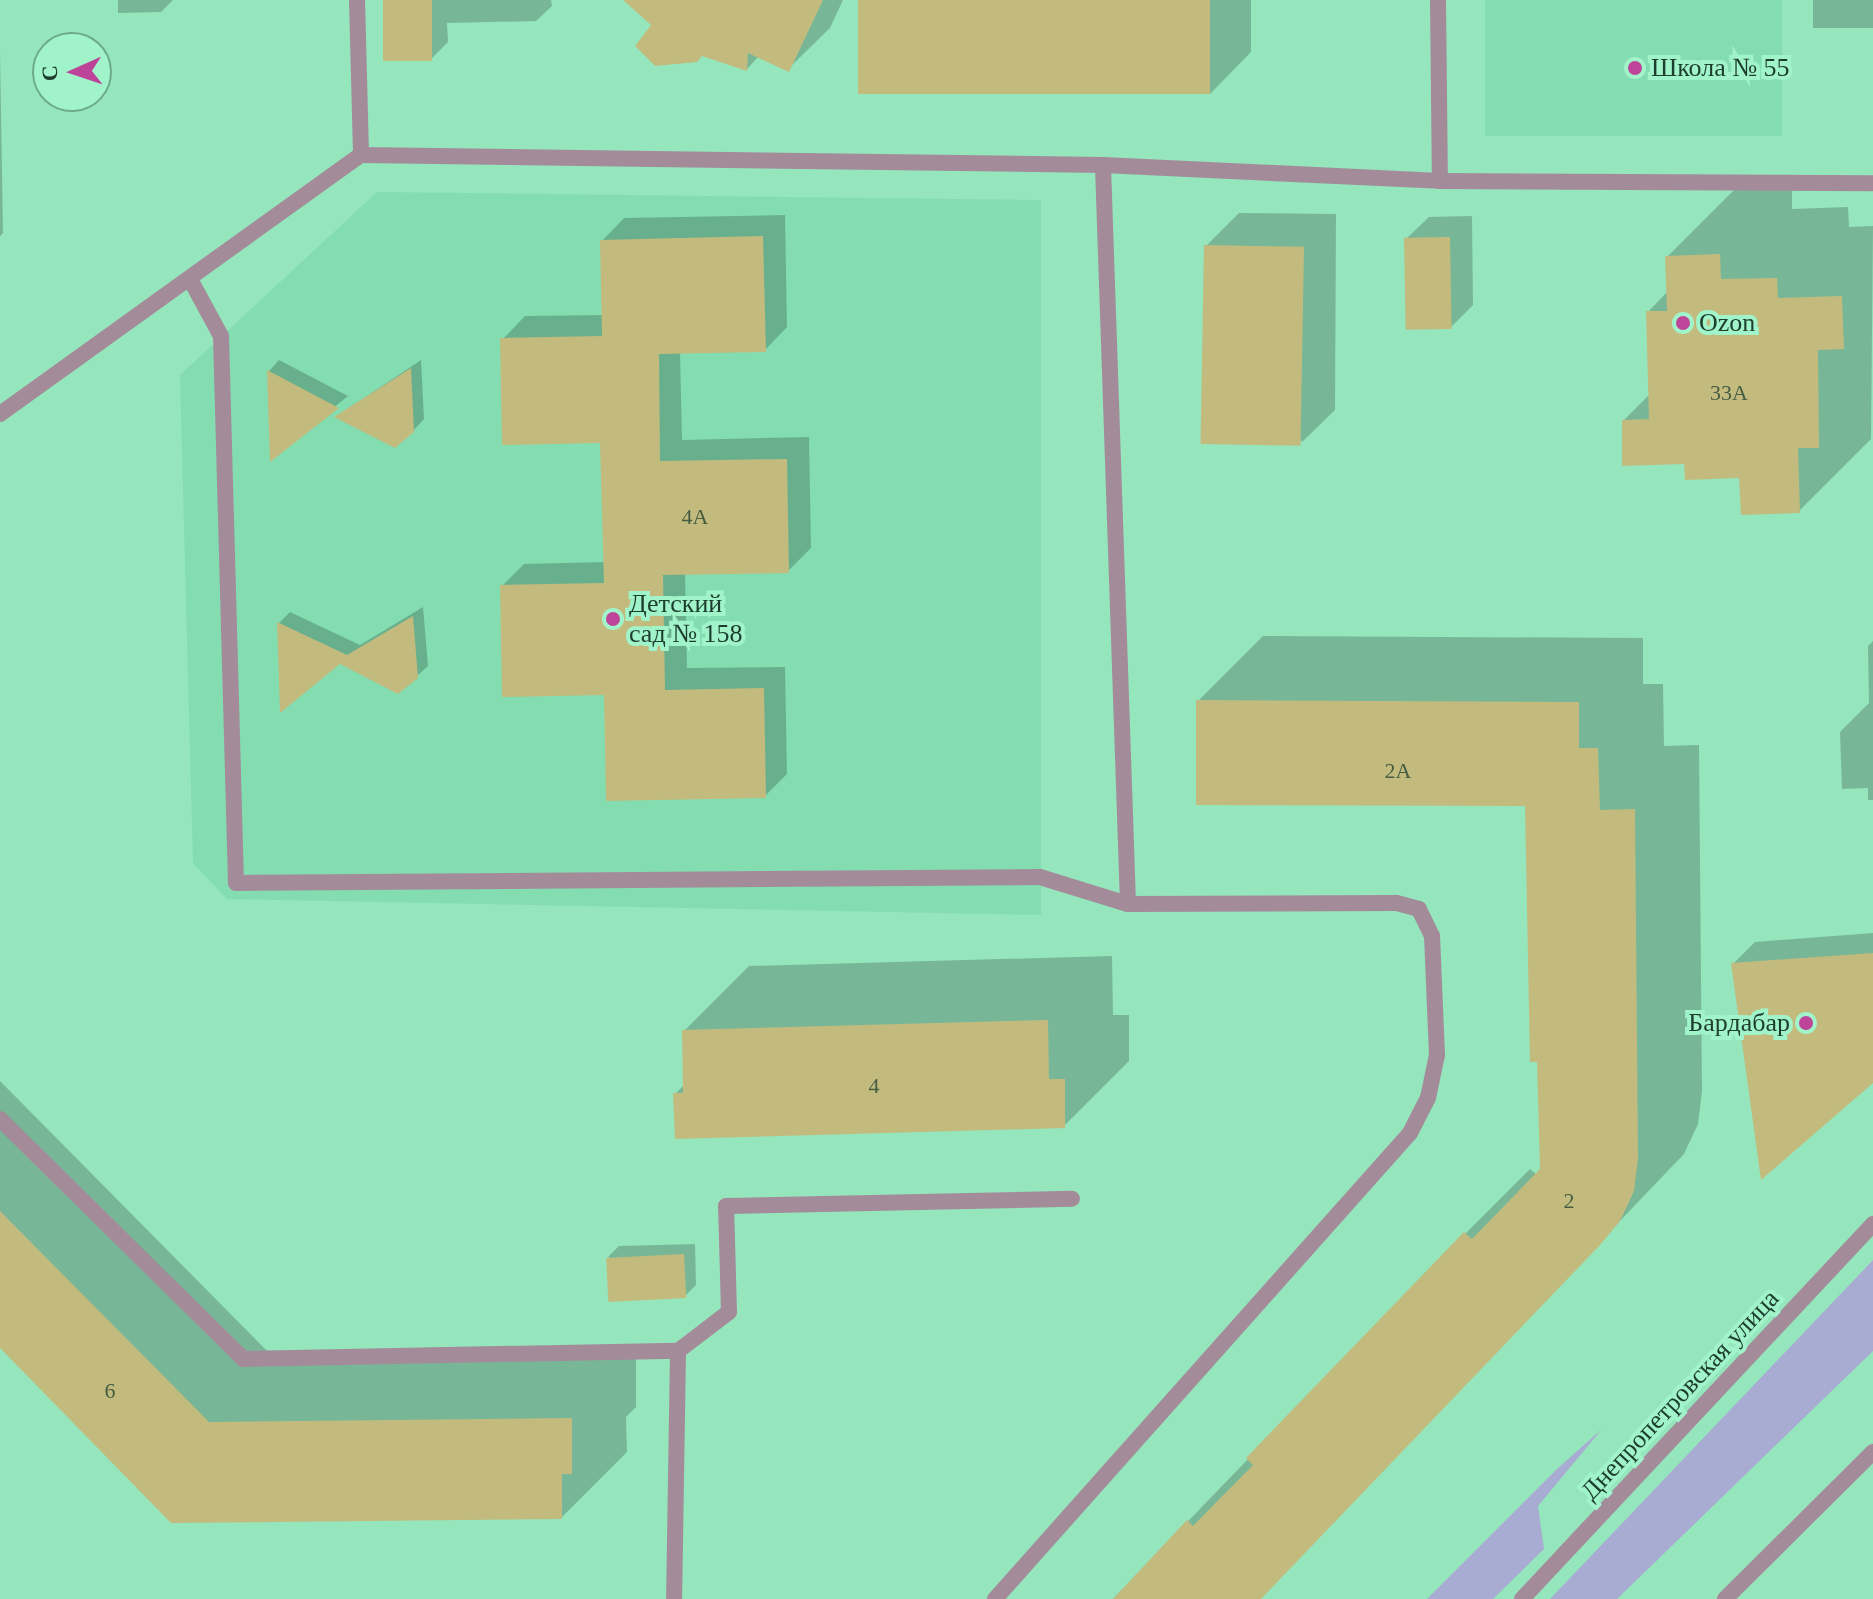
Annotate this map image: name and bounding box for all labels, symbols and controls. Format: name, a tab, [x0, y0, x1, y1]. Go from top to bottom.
north arrow	[32, 32, 112, 112]
place label: Школа № 55	[1651, 52, 1790, 84]
marker: Школа № 55	[1626, 59, 1644, 77]
text: С	[37, 65, 62, 82]
place label: Ozon	[1699, 307, 1755, 339]
marker: Ozon	[1674, 314, 1692, 332]
house number: 33А	[1710, 380, 1748, 406]
house number: 4А	[682, 504, 708, 530]
place label: Детский сад № 158	[629, 588, 742, 650]
marker: Детский сад № 158	[604, 610, 622, 628]
house number: 2А	[1385, 758, 1411, 784]
place label: Бардабар	[1688, 1007, 1790, 1039]
marker: Бардабар	[1797, 1014, 1815, 1032]
house number: 4	[868, 1073, 880, 1099]
house number: 2	[1564, 1188, 1574, 1214]
street label: Днепропетровская улица	[1574, 1283, 1786, 1507]
house number: 6	[104, 1378, 116, 1404]

